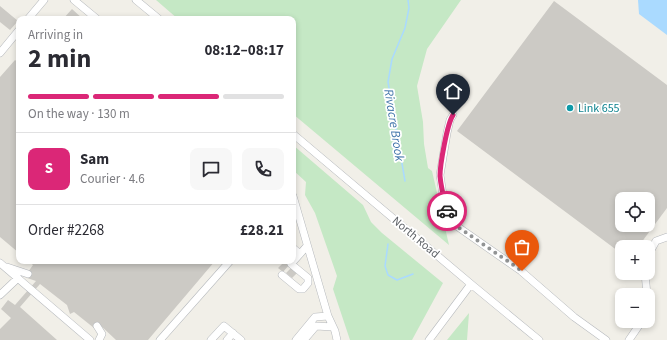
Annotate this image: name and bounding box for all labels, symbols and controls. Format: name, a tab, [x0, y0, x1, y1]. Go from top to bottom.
text: Arriving in	[28, 26, 83, 44]
text: 2 min	[28, 40, 91, 77]
text: 08:12–08:17	[204, 40, 284, 61]
pin	[436, 74, 470, 115]
icon: home	[442, 80, 464, 102]
water label: Rivacre Brook	[379, 88, 409, 163]
place label: Link 655	[578, 100, 620, 117]
marker: Link 655	[565, 103, 575, 113]
text: On the way · 130 m	[28, 105, 130, 123]
button: chat	[190, 148, 232, 190]
button: phone	[242, 148, 284, 190]
text: Sam	[80, 149, 109, 170]
text: S	[45, 158, 53, 179]
text: Courier · 4.6	[80, 170, 145, 188]
courier	[427, 191, 467, 231]
map controls	[615, 192, 655, 328]
button: locate	[615, 192, 655, 232]
icon: car	[436, 200, 458, 222]
street label: North Road	[388, 212, 443, 262]
text: Order #2268	[28, 220, 104, 241]
text: £28.21	[240, 220, 284, 241]
pin	[505, 230, 539, 271]
icon: bag	[511, 236, 533, 258]
button: +	[615, 240, 655, 280]
button: −	[615, 288, 655, 328]

